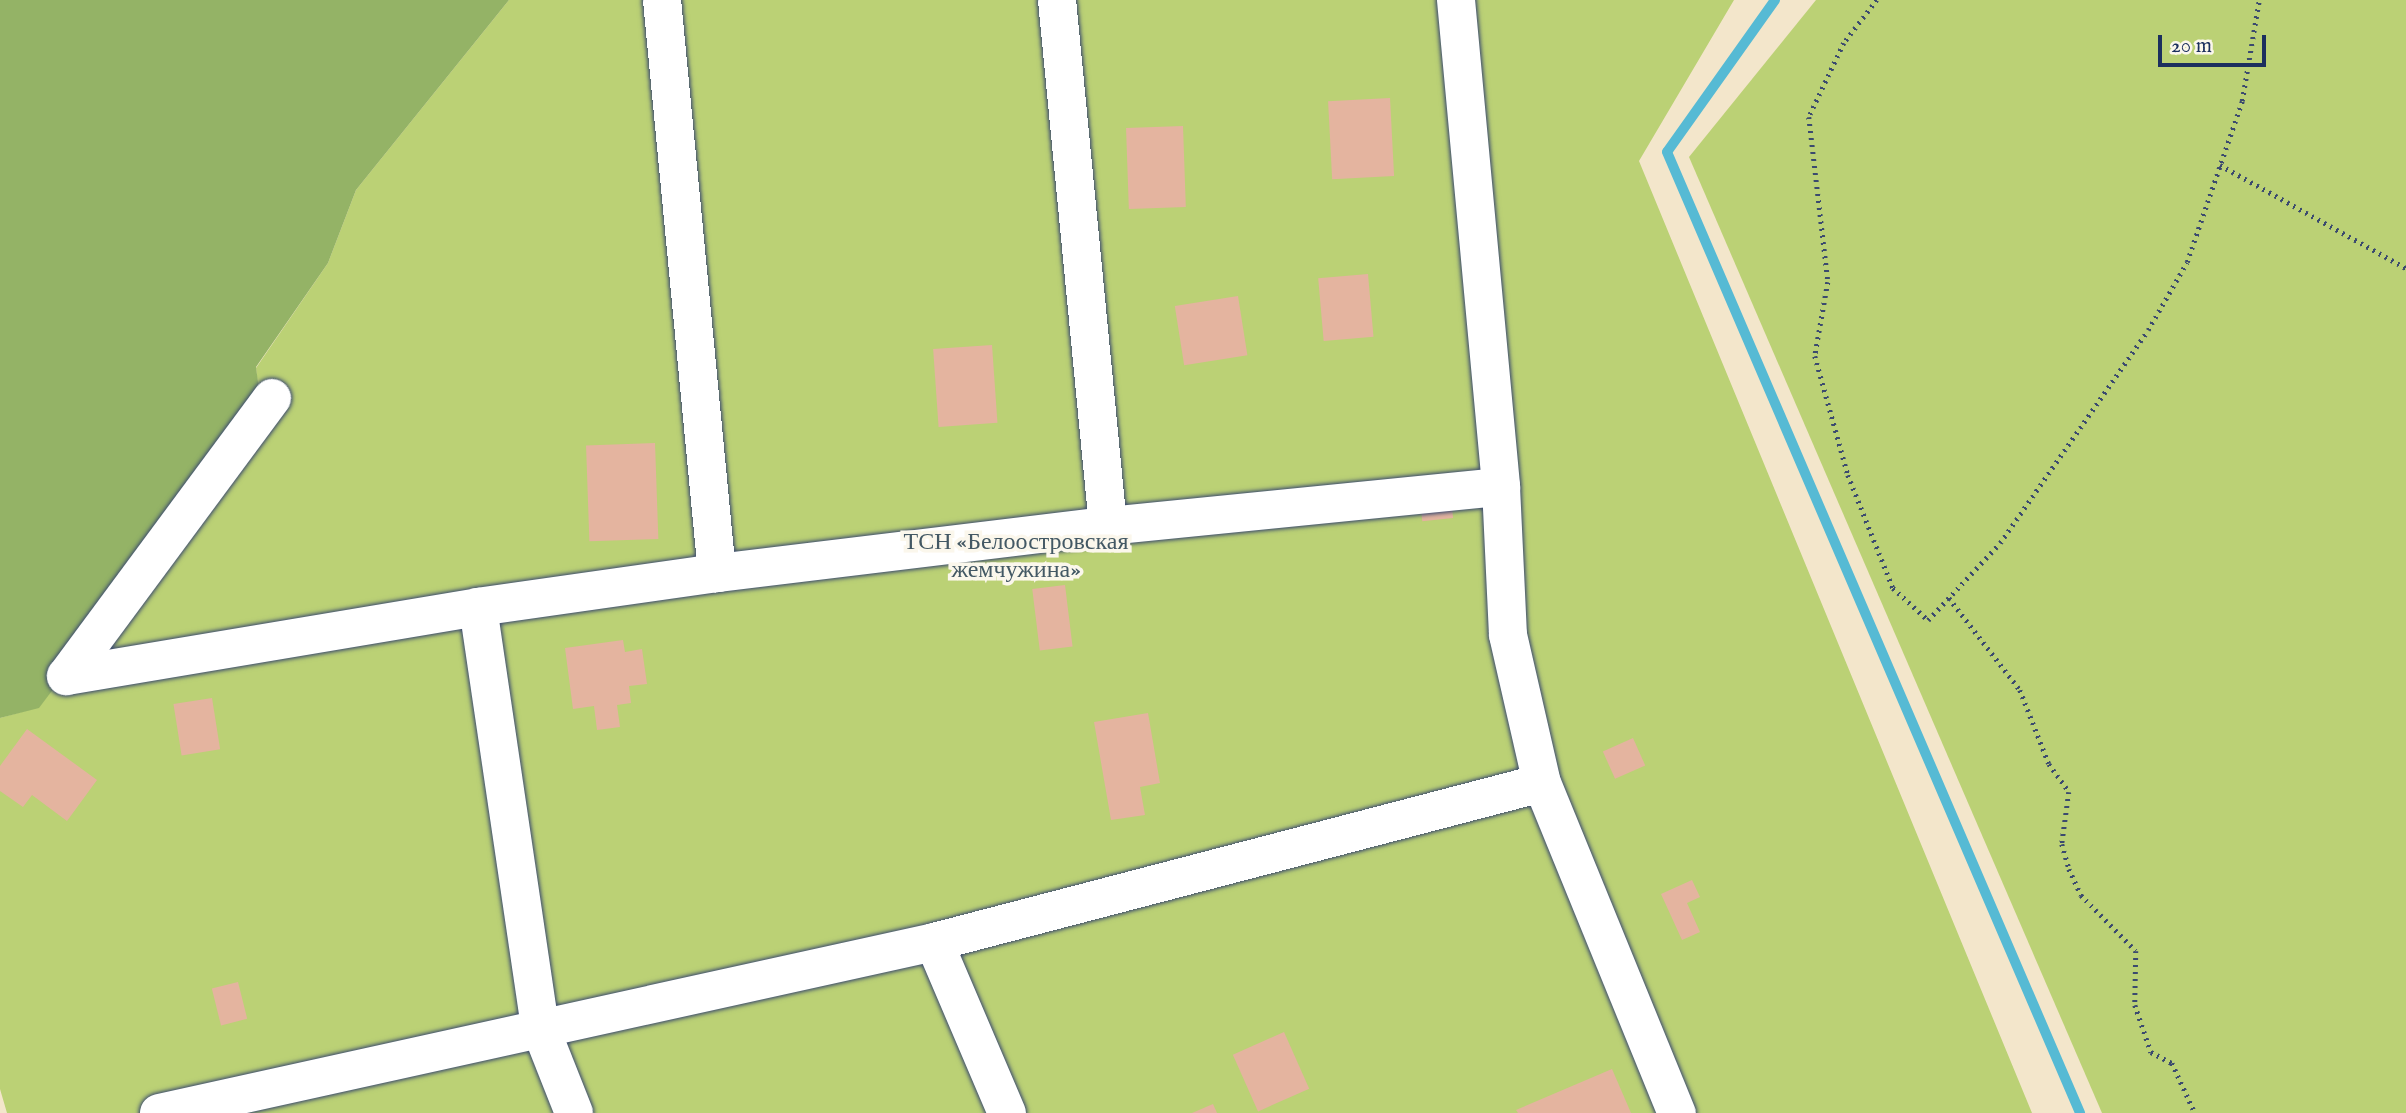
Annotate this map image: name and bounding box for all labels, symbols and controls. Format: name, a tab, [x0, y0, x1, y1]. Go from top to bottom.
scale bar	[2161, 21, 2270, 65]
text: 20 m	[2171, 33, 2212, 60]
park label: ТСН «Белоостровская жемчужина»	[904, 529, 1128, 585]

